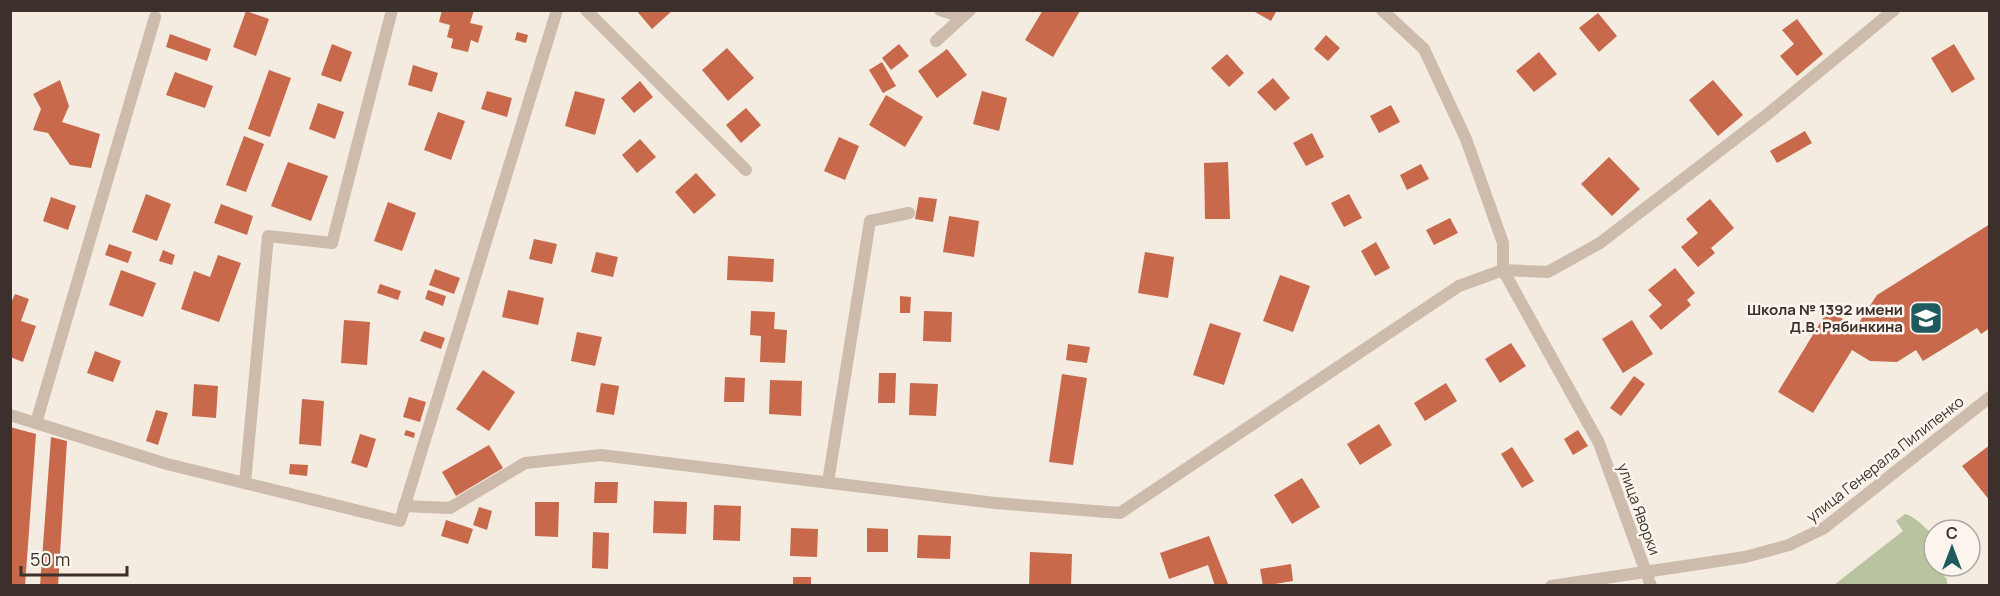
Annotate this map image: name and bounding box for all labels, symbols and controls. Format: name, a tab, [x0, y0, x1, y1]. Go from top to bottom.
place label: Школа № 1392 имени Д.В. Рябинкина	[1747, 299, 1903, 337]
school or university icon: Школа № 1392 имени Д.В. Рябинкина	[1908, 300, 1944, 336]
street label: улица Генерала Пилипенко	[1802, 391, 1968, 527]
street label: улица Яворки	[1613, 460, 1665, 558]
north arrow	[1922, 518, 1982, 578]
text: С	[1946, 522, 1958, 544]
scale bar	[21, 539, 128, 577]
text: 50 m	[30, 547, 70, 571]

